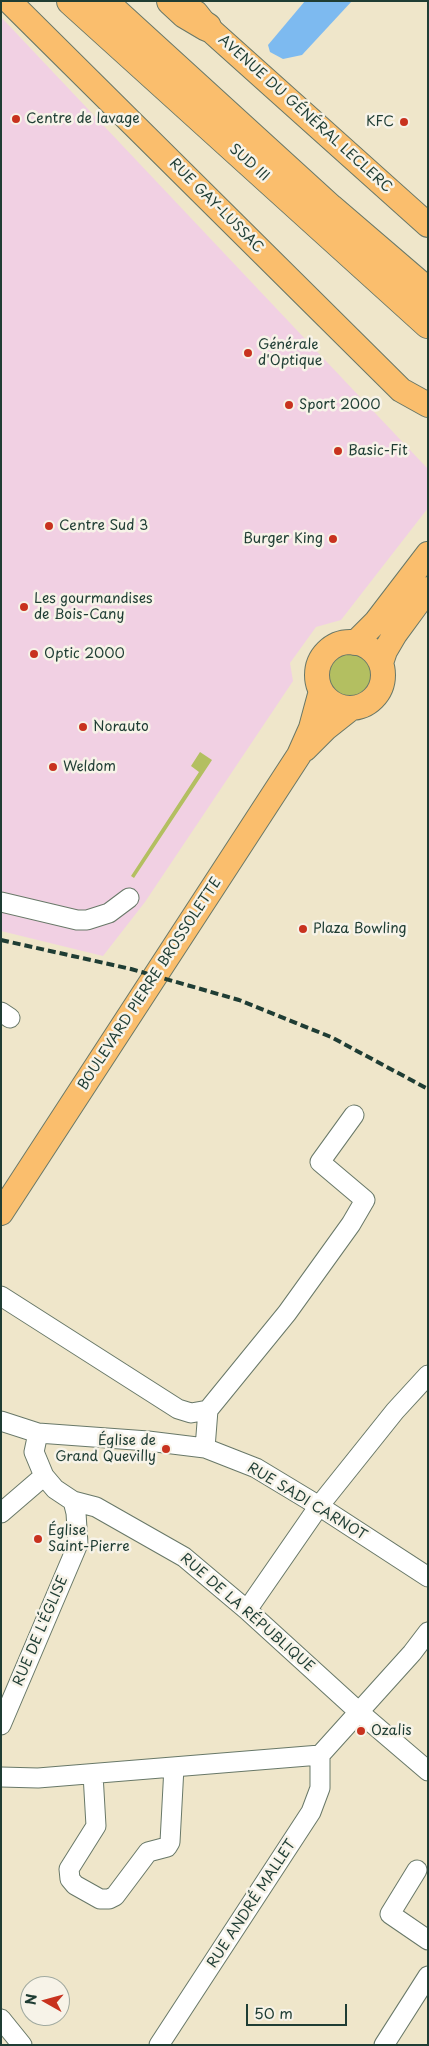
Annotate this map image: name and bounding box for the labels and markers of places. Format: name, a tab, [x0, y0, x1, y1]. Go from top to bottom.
place label: Centre de lavage	[26, 111, 140, 127]
marker: Centre de lavage	[10, 113, 22, 125]
place label: KFC	[366, 114, 394, 130]
marker: KFC	[398, 116, 410, 128]
place label: Générale d'Optique	[258, 337, 322, 370]
marker: Générale d'Optique	[242, 347, 254, 359]
place label: Sport 2000	[299, 397, 381, 413]
marker: Sport 2000	[283, 399, 295, 411]
place label: Basic-Fit	[348, 443, 408, 459]
marker: Basic-Fit	[332, 445, 344, 457]
place label: Centre Sud 3	[59, 518, 148, 534]
marker: Centre Sud 3	[43, 520, 55, 532]
place label: Burger King	[243, 531, 323, 547]
marker: Burger King	[327, 533, 339, 545]
place label: Les gourmandises de Bois-Cany	[34, 591, 153, 624]
marker: Les gourmandises de Bois-Cany	[18, 601, 30, 613]
place label: Optic 2000	[44, 646, 125, 662]
marker: Optic 2000	[28, 648, 40, 660]
place label: Norauto	[93, 719, 149, 735]
marker: Norauto	[77, 721, 89, 733]
place label: Weldom	[63, 759, 116, 775]
marker: Weldom	[47, 761, 59, 773]
place label: Plaza Bowling	[313, 921, 407, 937]
marker: Plaza Bowling	[297, 923, 309, 935]
place label: Église de Grand Quevilly	[55, 1433, 156, 1465]
marker: Église de Grand Quevilly	[160, 1443, 172, 1455]
place label: Église Saint-Pierre	[48, 1523, 130, 1555]
marker: Église Saint-Pierre	[32, 1533, 44, 1545]
place label: Ozalis	[371, 1723, 412, 1739]
marker: Ozalis	[355, 1725, 367, 1737]

